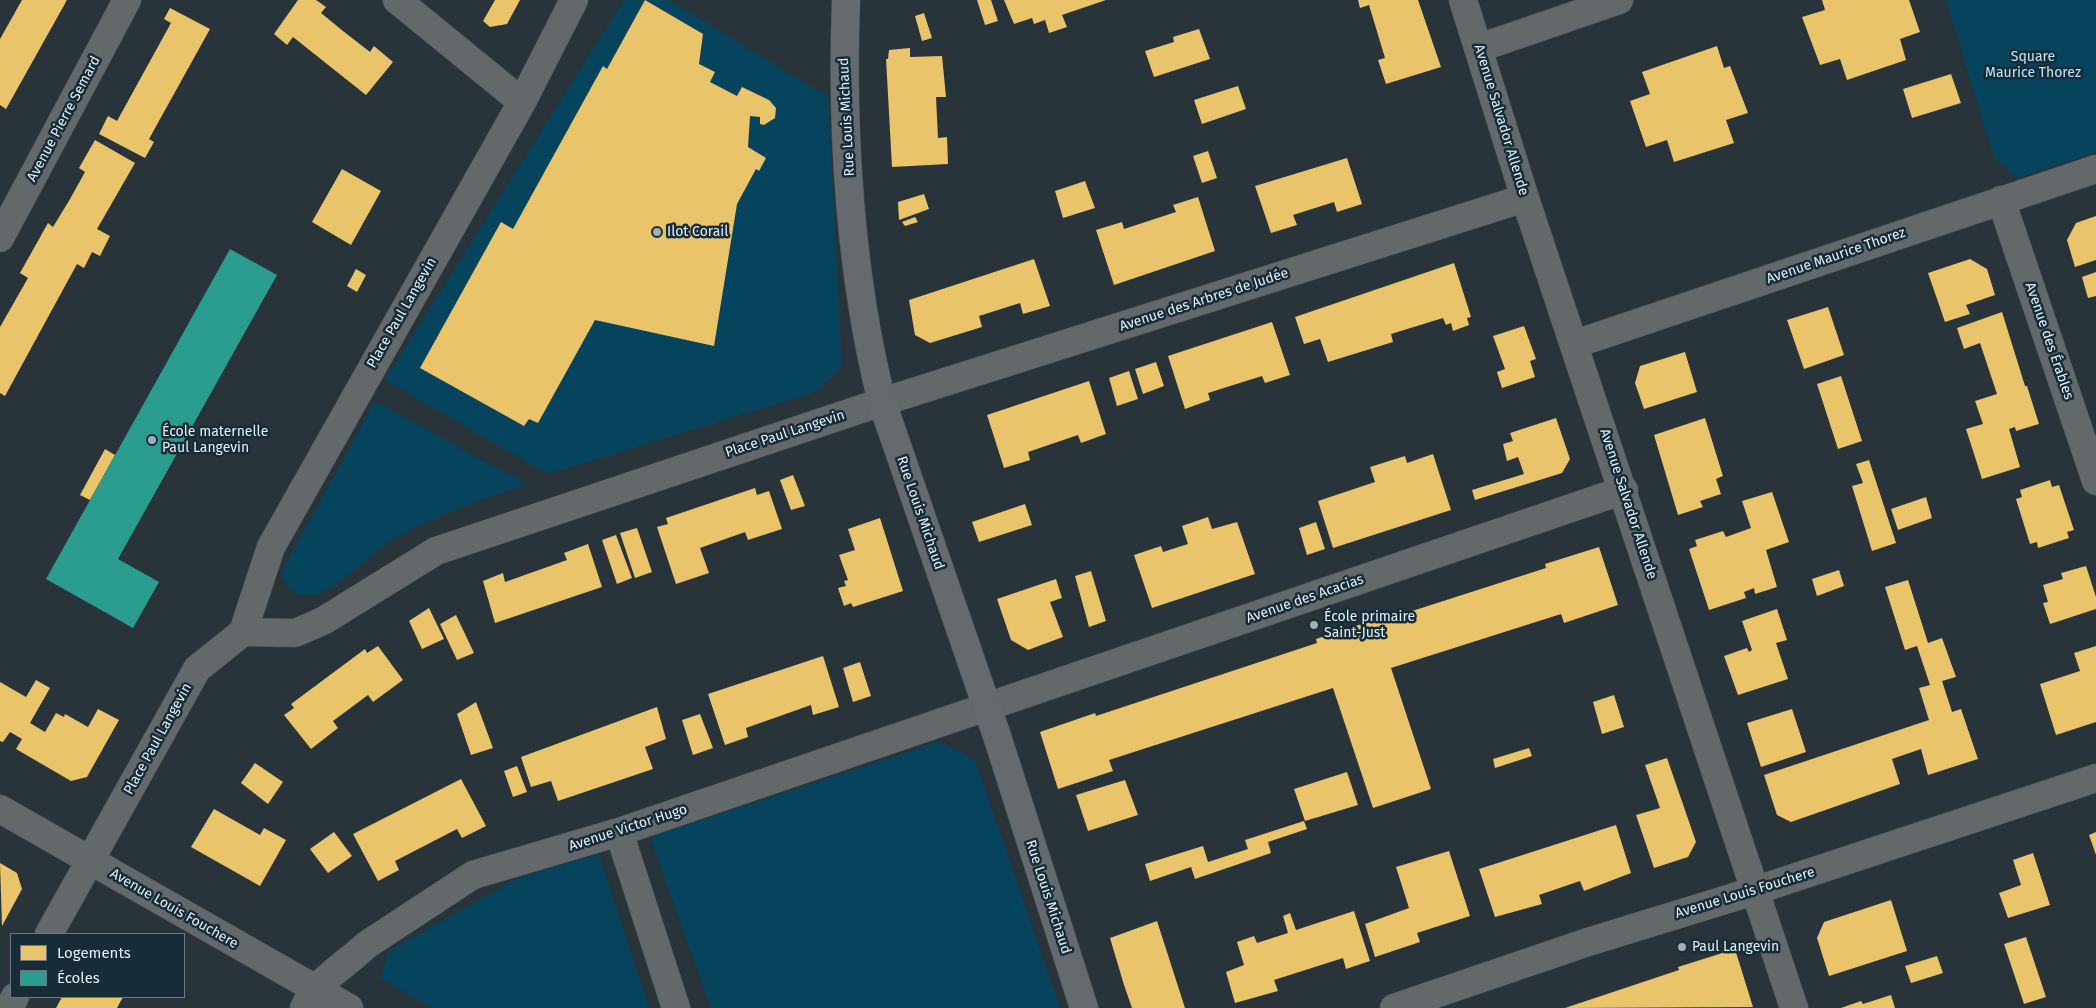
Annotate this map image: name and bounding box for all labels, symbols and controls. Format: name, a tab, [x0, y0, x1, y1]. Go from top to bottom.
street label: Avenue Salvador Allende	[1470, 42, 1532, 198]
park label: Square Maurice Thorez	[1985, 49, 2081, 82]
street label: Avenue Pierre Semard	[24, 53, 104, 185]
street label: Rue Louis Michaud	[835, 57, 859, 177]
place label: Ilot Corail	[667, 224, 728, 240]
street label: Avenue Maurice Thorez	[1764, 224, 1908, 288]
marker: Ilot Corail	[651, 226, 663, 238]
street label: Place Paul Langevin	[364, 255, 440, 371]
street label: Avenue des Arbres de Judée	[1117, 265, 1291, 335]
street label: Avenue des Érables	[2021, 280, 2077, 402]
street label: Place Paul Langevin	[723, 407, 847, 461]
place label: École maternelle Paul Langevin	[162, 424, 268, 457]
street label: Avenue Salvador Allende	[1596, 427, 1660, 581]
marker: École maternelle Paul Langevin	[146, 434, 158, 446]
street label: Rue Louis Michaud	[893, 454, 947, 572]
street label: Avenue des Acacias	[1244, 571, 1366, 627]
place label: École primaire Saint-Just	[1324, 609, 1415, 642]
marker: École primaire Saint-Just	[1308, 619, 1320, 631]
street label: Place Paul Langevin	[120, 680, 196, 798]
street label: Avenue Victor Hugo	[567, 801, 689, 855]
street label: Rue Louis Michaud	[1022, 838, 1074, 956]
street label: Avenue Louis Fouchere	[1673, 864, 1817, 922]
street label: Avenue Louis Fouchere	[107, 865, 241, 953]
legend	[10, 933, 185, 998]
place label: Paul Langevin	[1692, 939, 1779, 955]
marker: Paul Langevin	[1676, 941, 1688, 953]
text: Logements	[57, 944, 131, 962]
text: Écoles	[57, 969, 100, 987]

